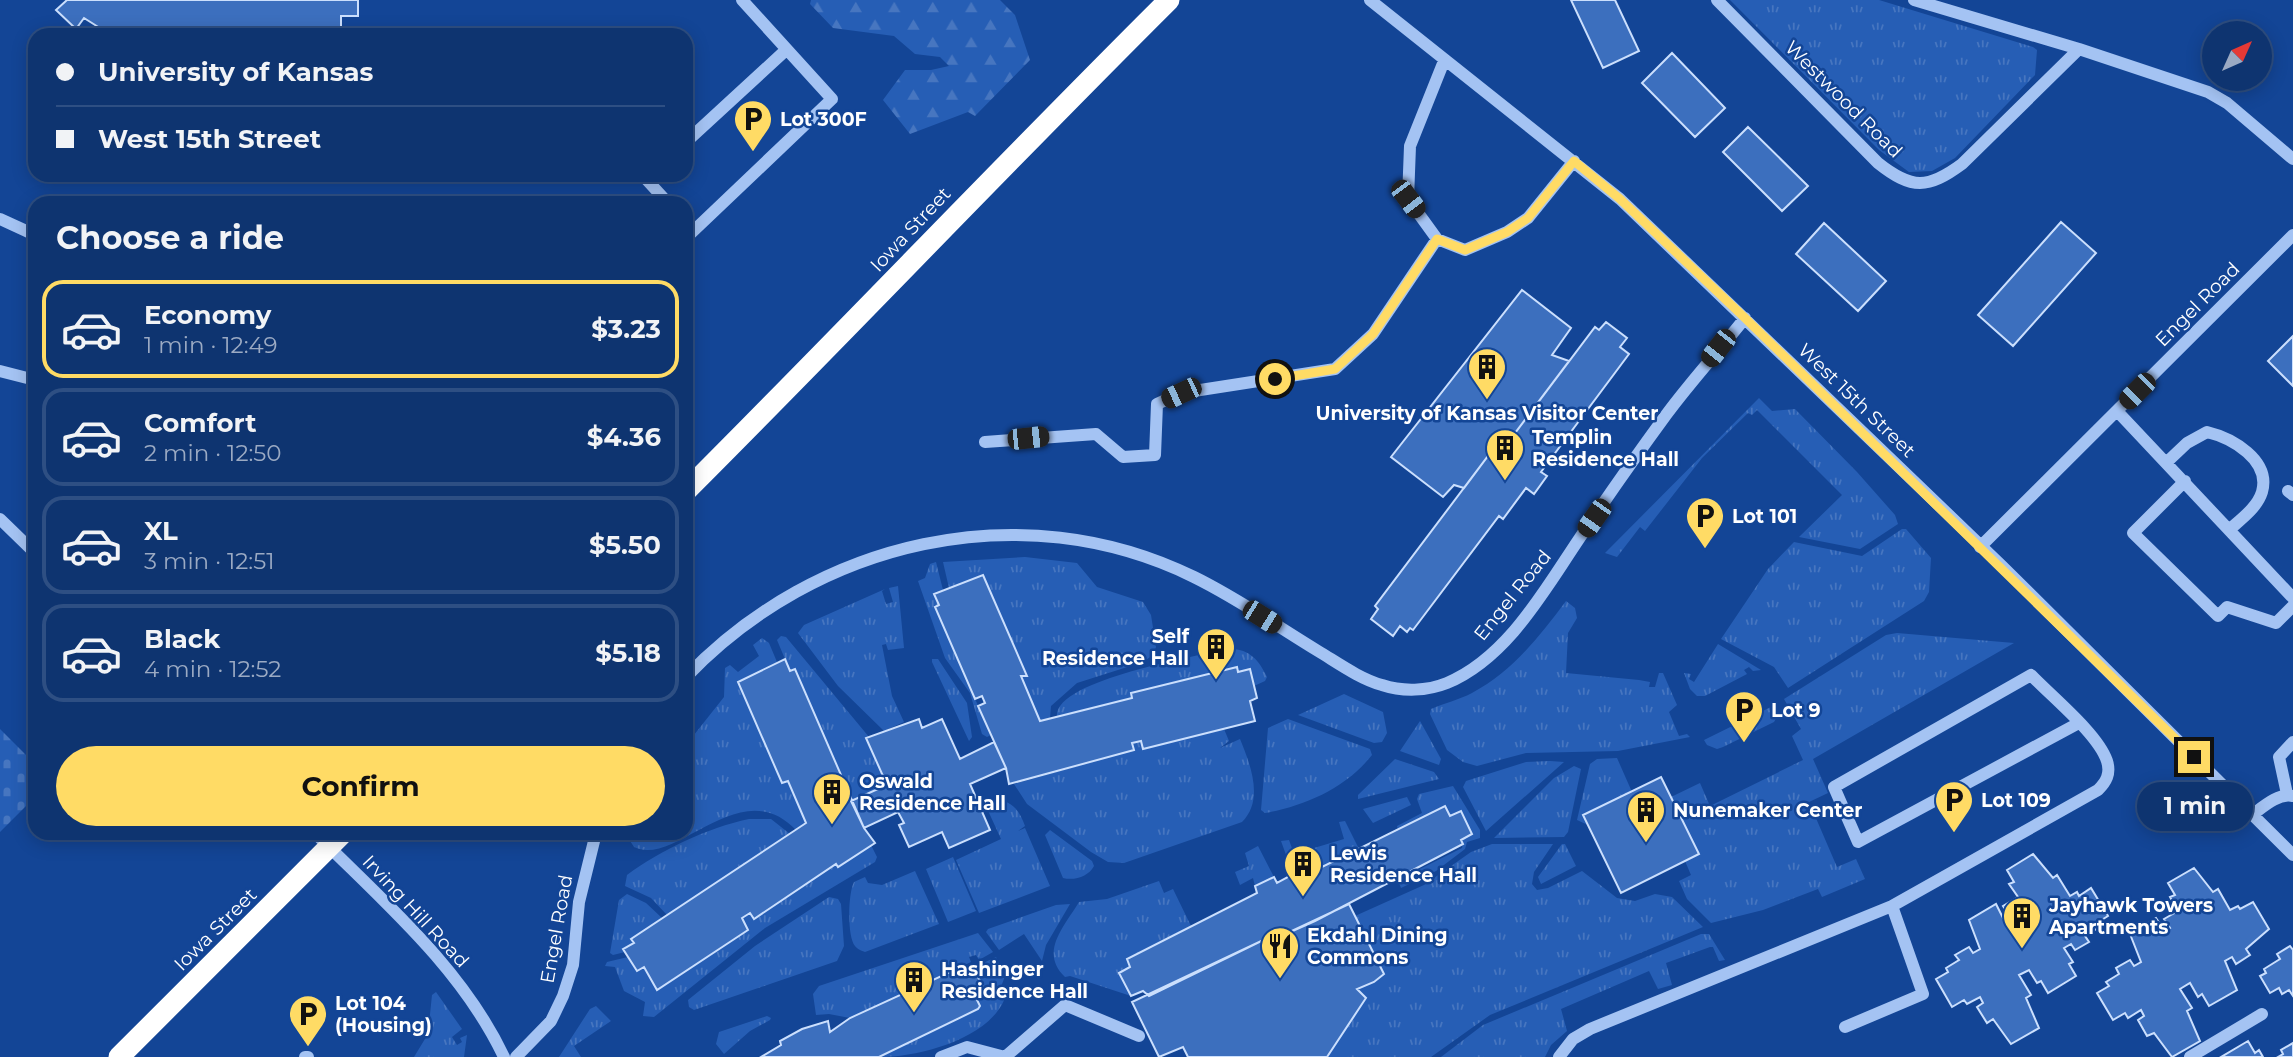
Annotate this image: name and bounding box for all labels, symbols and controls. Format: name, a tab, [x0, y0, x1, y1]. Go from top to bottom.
north arrow	[2202, 21, 2272, 91]
map controls	[2202, 21, 2272, 91]
street label: Westwood Road	[1780, 36, 1907, 163]
text: University of Kansas	[98, 56, 373, 88]
parking icon: Lot 300F	[732, 98, 774, 153]
place label: Lot 300F	[780, 108, 867, 131]
text: West 15th Street	[98, 123, 321, 155]
car	[1387, 176, 1430, 222]
street label: Iowa Street	[865, 182, 956, 276]
text: Choose a ride	[56, 218, 284, 257]
street label: Engel Road	[2150, 257, 2244, 351]
icon: car	[60, 298, 123, 361]
text: Economy	[144, 299, 271, 331]
text: $3.23	[591, 313, 661, 345]
car	[1697, 325, 1740, 371]
text: 1 min · 12:49	[144, 331, 278, 359]
street label: West 15th Street	[1793, 339, 1920, 462]
building icon: University of Kansas Visitor Center	[1466, 346, 1508, 401]
route start	[1259, 363, 1291, 395]
car	[2115, 369, 2160, 413]
car	[1158, 375, 1205, 411]
place label: University of Kansas Visitor Center	[1316, 402, 1658, 425]
icon: car	[60, 406, 123, 469]
text: Comfort	[144, 407, 256, 439]
text: $4.36	[587, 421, 661, 453]
car	[1007, 425, 1050, 451]
place label: Templin Residence Hall	[1532, 426, 1679, 471]
building icon: Templin Residence Hall	[1484, 427, 1526, 482]
text: 2 min · 12:50	[144, 439, 282, 467]
car	[1574, 495, 1615, 541]
parking icon: Lot 101	[1684, 495, 1726, 550]
place label: Lot 101	[1732, 505, 1797, 528]
icon: car	[60, 514, 123, 577]
text: XL	[144, 515, 178, 547]
text: $5.50	[589, 529, 661, 561]
street label: Engel Road	[1469, 545, 1556, 645]
text: 3 min · 12:51	[144, 547, 275, 575]
car	[1239, 597, 1286, 637]
icon: car	[60, 622, 123, 685]
text: Black	[144, 623, 220, 655]
place label: Self Residence Hall	[1042, 625, 1190, 670]
building icon: Self Residence Hall	[1195, 626, 1237, 681]
text: $5.18	[595, 637, 661, 669]
text: 4 min · 12:52	[144, 655, 281, 683]
parking icon: Lot 9	[1723, 689, 1765, 744]
place label: Lot 9	[1771, 699, 1821, 722]
route end	[2178, 741, 2210, 773]
button: Confirm	[56, 746, 665, 826]
place label: Oswald Residence Hall	[859, 770, 1006, 815]
building icon: Oswald Residence Hall	[811, 771, 853, 826]
parking icon: Lot 109	[1933, 779, 1975, 834]
callout: 1 min	[2136, 782, 2252, 830]
building icon: Nunemaker Center	[1625, 789, 1667, 844]
place label: Lot 109	[1981, 789, 2051, 812]
text: 1 min	[2164, 792, 2226, 820]
place label: Nunemaker Center	[1673, 799, 1862, 822]
place label: Lewis Residence Hall	[1330, 842, 1477, 887]
building icon: Lewis Residence Hall	[1282, 843, 1324, 898]
street label: Irving Hill Road	[358, 850, 474, 972]
street label: Engel Road	[536, 873, 577, 985]
street label: Iowa Street	[169, 883, 262, 975]
place label: Jayhawk Towers Apartments	[2048, 894, 2213, 939]
building icon: Jayhawk Towers Apartments	[2001, 895, 2043, 950]
place label: Ekdahl Dining Commons	[1307, 924, 1448, 969]
restaurant icon: Ekdahl Dining Commons	[1259, 925, 1301, 980]
place label: Hashinger Residence Hall	[941, 958, 1088, 1003]
building icon: Hashinger Residence Hall	[893, 959, 935, 1014]
place label: Lot 104 (Housing)	[335, 992, 432, 1037]
parking icon: Lot 104 (Housing)	[287, 993, 329, 1048]

